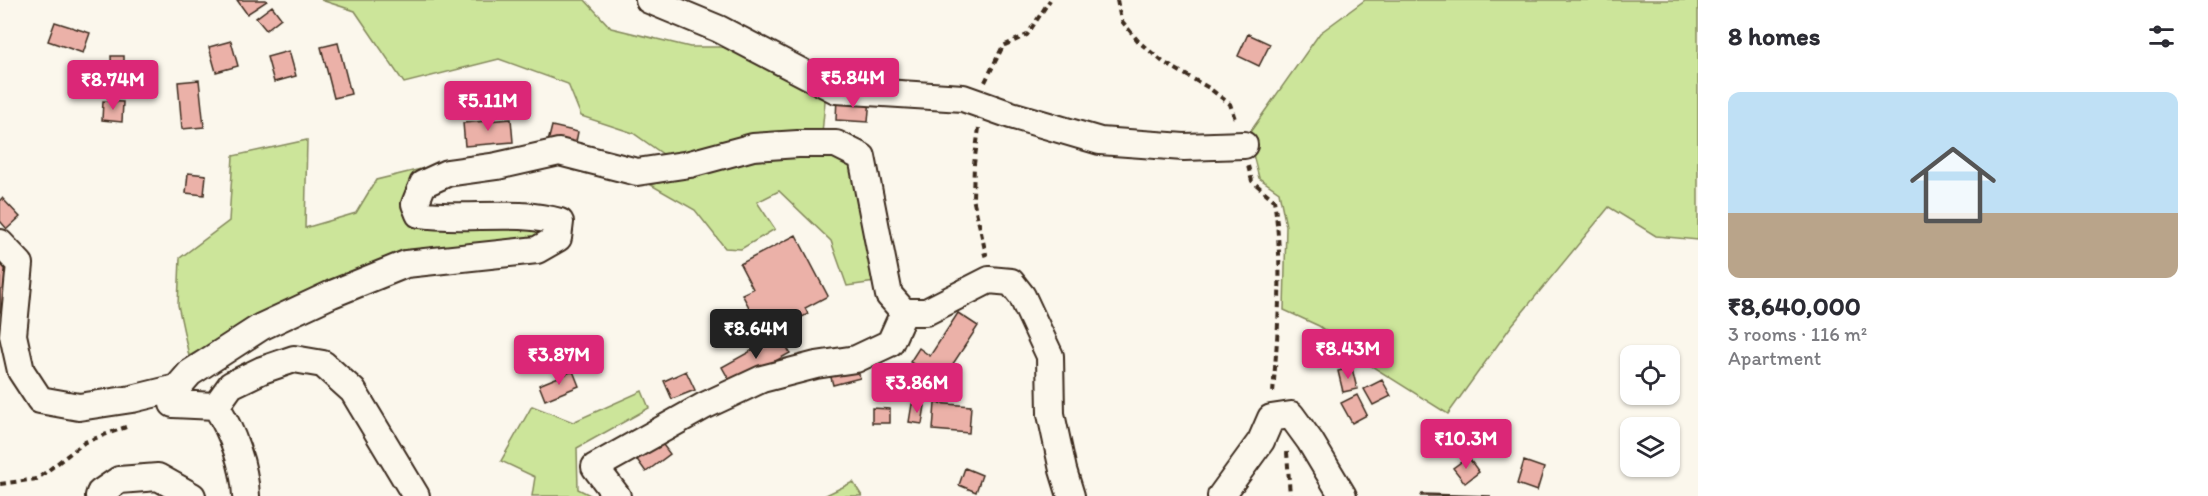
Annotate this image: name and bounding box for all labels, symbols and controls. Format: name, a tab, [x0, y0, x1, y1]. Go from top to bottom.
text: 8 homes	[1728, 20, 1820, 52]
icon: filters	[2145, 20, 2178, 53]
pin: ₹5.84M	[804, 58, 902, 109]
pin: ₹8.74M	[64, 60, 162, 111]
text: ₹5.84M	[821, 65, 885, 89]
text: ₹8.74M	[81, 67, 145, 91]
pin: ₹5.11M	[439, 81, 537, 132]
text: ₹5.11M	[458, 88, 518, 112]
icon: home	[1899, 131, 2007, 239]
text: ₹8,640,000	[1728, 290, 1861, 322]
pin: ₹8.64M	[707, 309, 805, 360]
text: ₹8.64M	[724, 316, 788, 340]
text: 3 rooms · 116 m²	[1728, 322, 1867, 346]
pin: ₹8.43M	[1299, 329, 1397, 380]
pin: ₹3.87M	[510, 335, 608, 386]
text: ₹8.43M	[1316, 336, 1380, 360]
text: ₹3.87M	[528, 342, 590, 366]
map controls	[1620, 345, 1680, 477]
button: locate	[1620, 345, 1680, 405]
text: Apartment	[1728, 346, 1821, 370]
pin: ₹3.86M	[868, 363, 966, 414]
text: ₹3.86M	[886, 370, 948, 394]
button: layers	[1620, 417, 1680, 477]
pin: ₹10.3M	[1417, 419, 1515, 470]
text: ₹10.3M	[1435, 426, 1497, 450]

